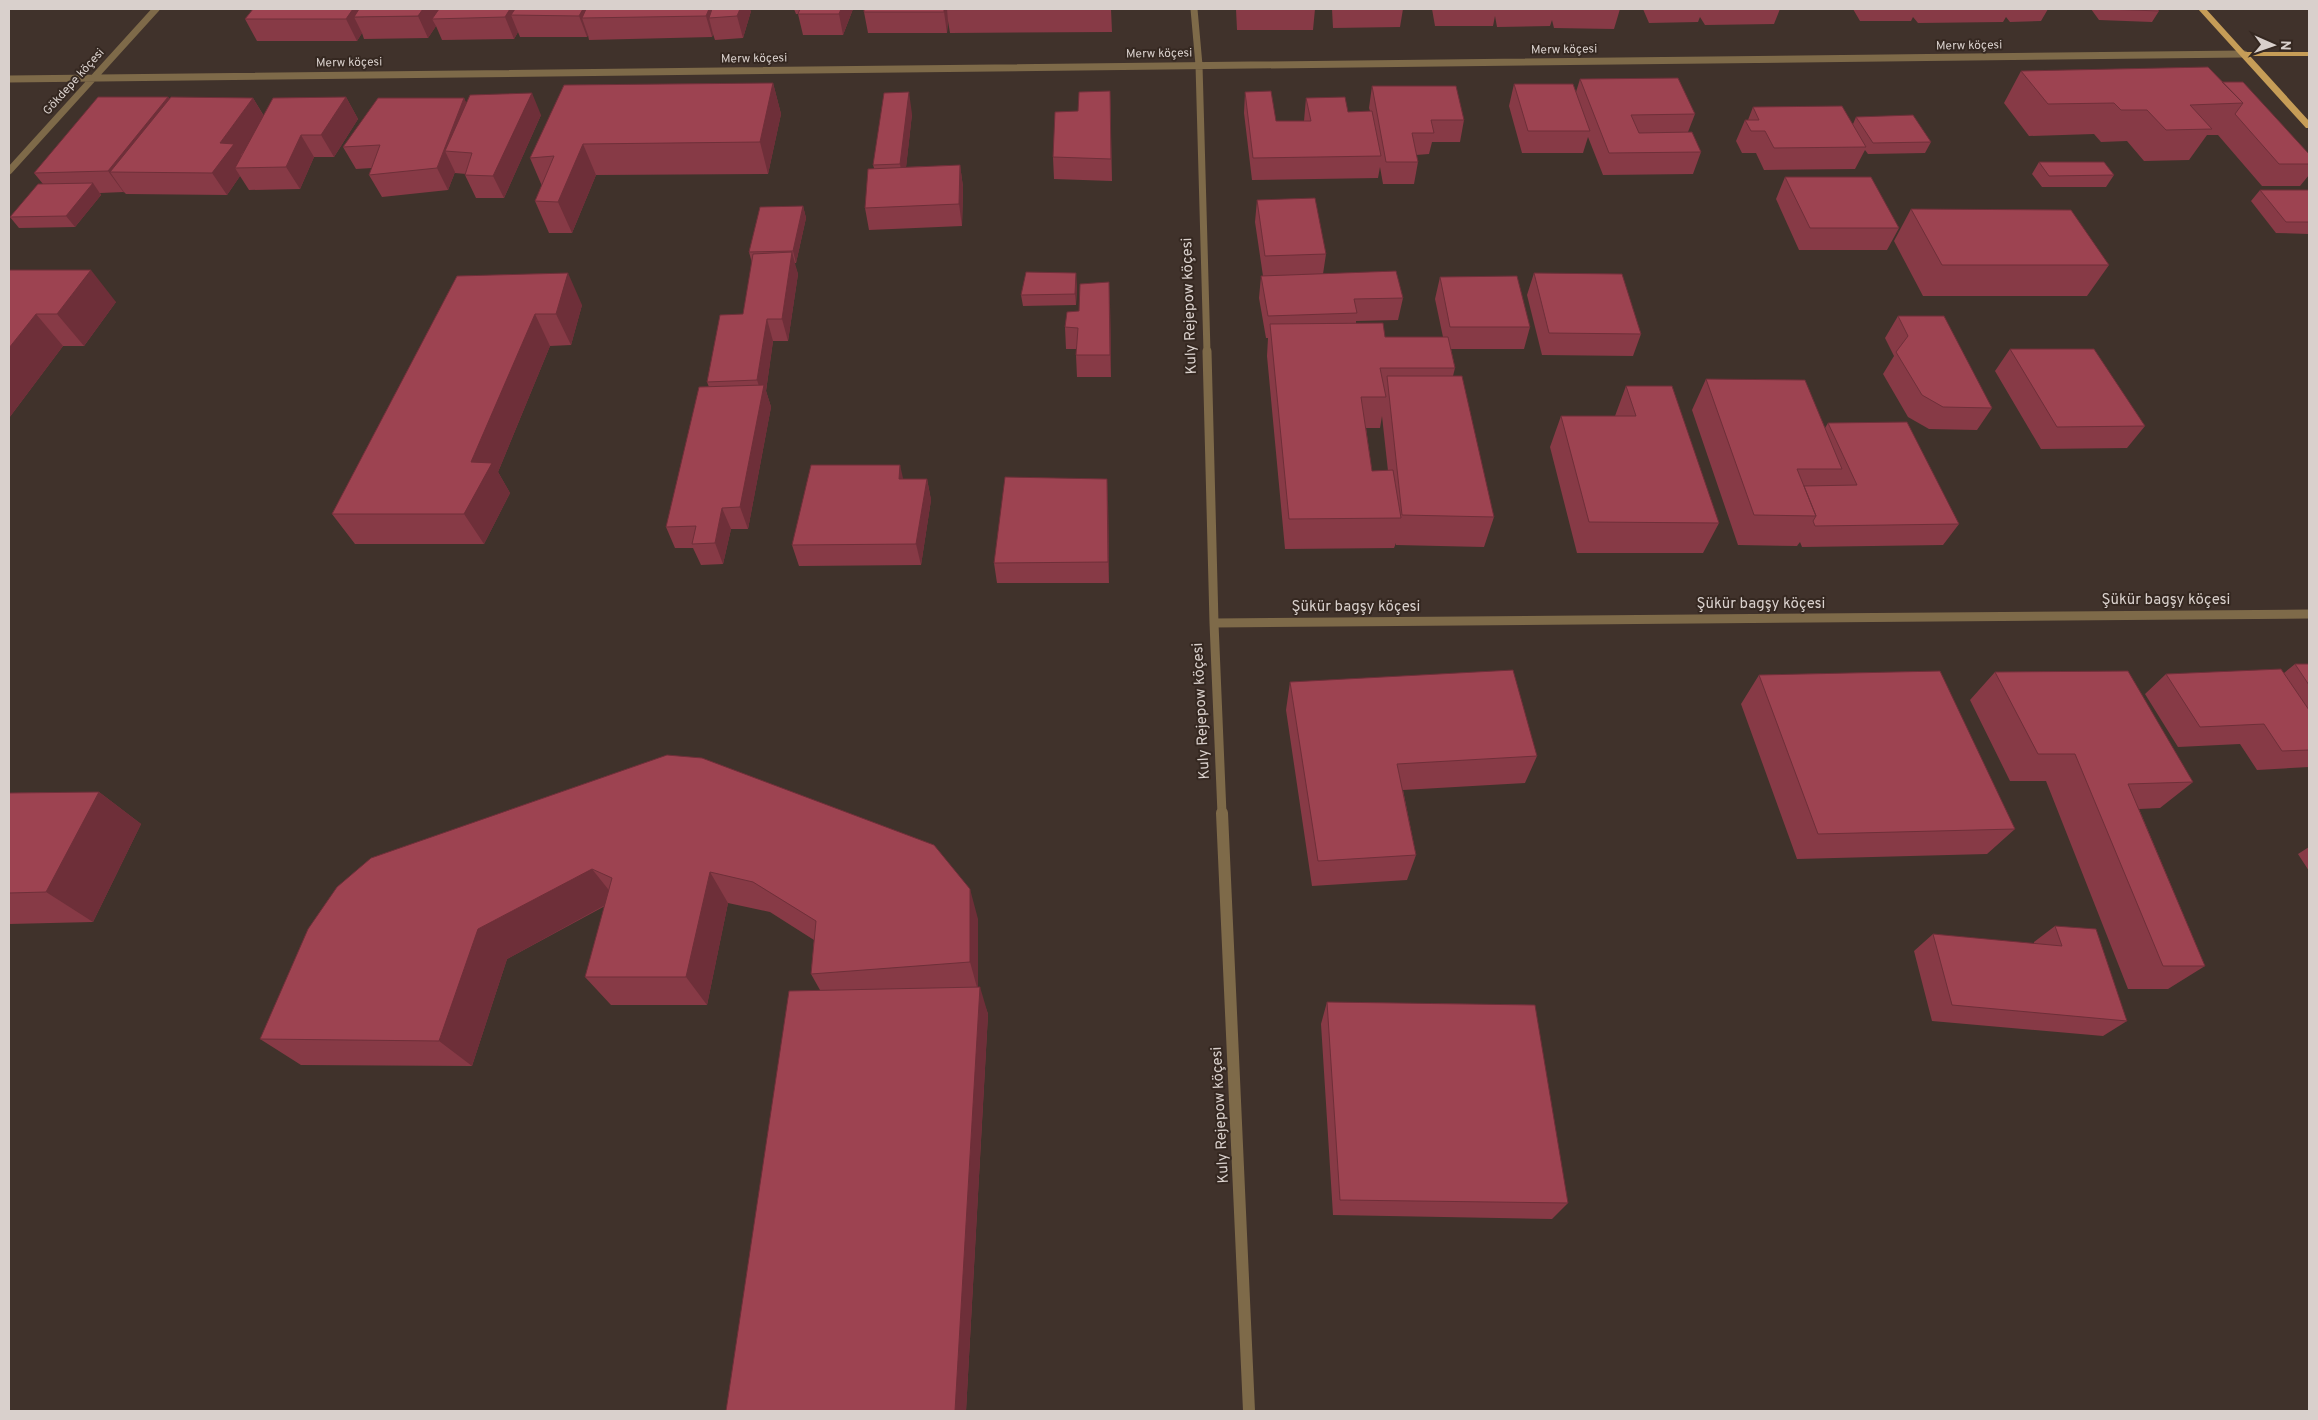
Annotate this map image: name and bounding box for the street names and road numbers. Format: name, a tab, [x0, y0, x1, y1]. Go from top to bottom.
street label: Merw köçesi	[1936, 37, 2002, 55]
street label: Merw köçesi	[1531, 41, 1597, 59]
street label: Gökdepe köçesi	[40, 45, 108, 119]
street label: Merw köçesi	[1126, 45, 1192, 63]
street label: Merw köçesi	[721, 50, 787, 68]
street label: Merw köçesi	[316, 54, 382, 72]
street label: Kuly Rejepow köçesi	[1178, 237, 1202, 375]
street label: Şükür bagşy köçesi	[2102, 591, 2230, 610]
street label: Şükür bagşy köçesi	[1697, 595, 1825, 614]
street label: Şükür bagşy köçesi	[1292, 598, 1420, 617]
street label: Kuly Rejepow köçesi	[1189, 642, 1215, 780]
street label: Kuly Rejepow köçesi	[1208, 1046, 1234, 1184]

